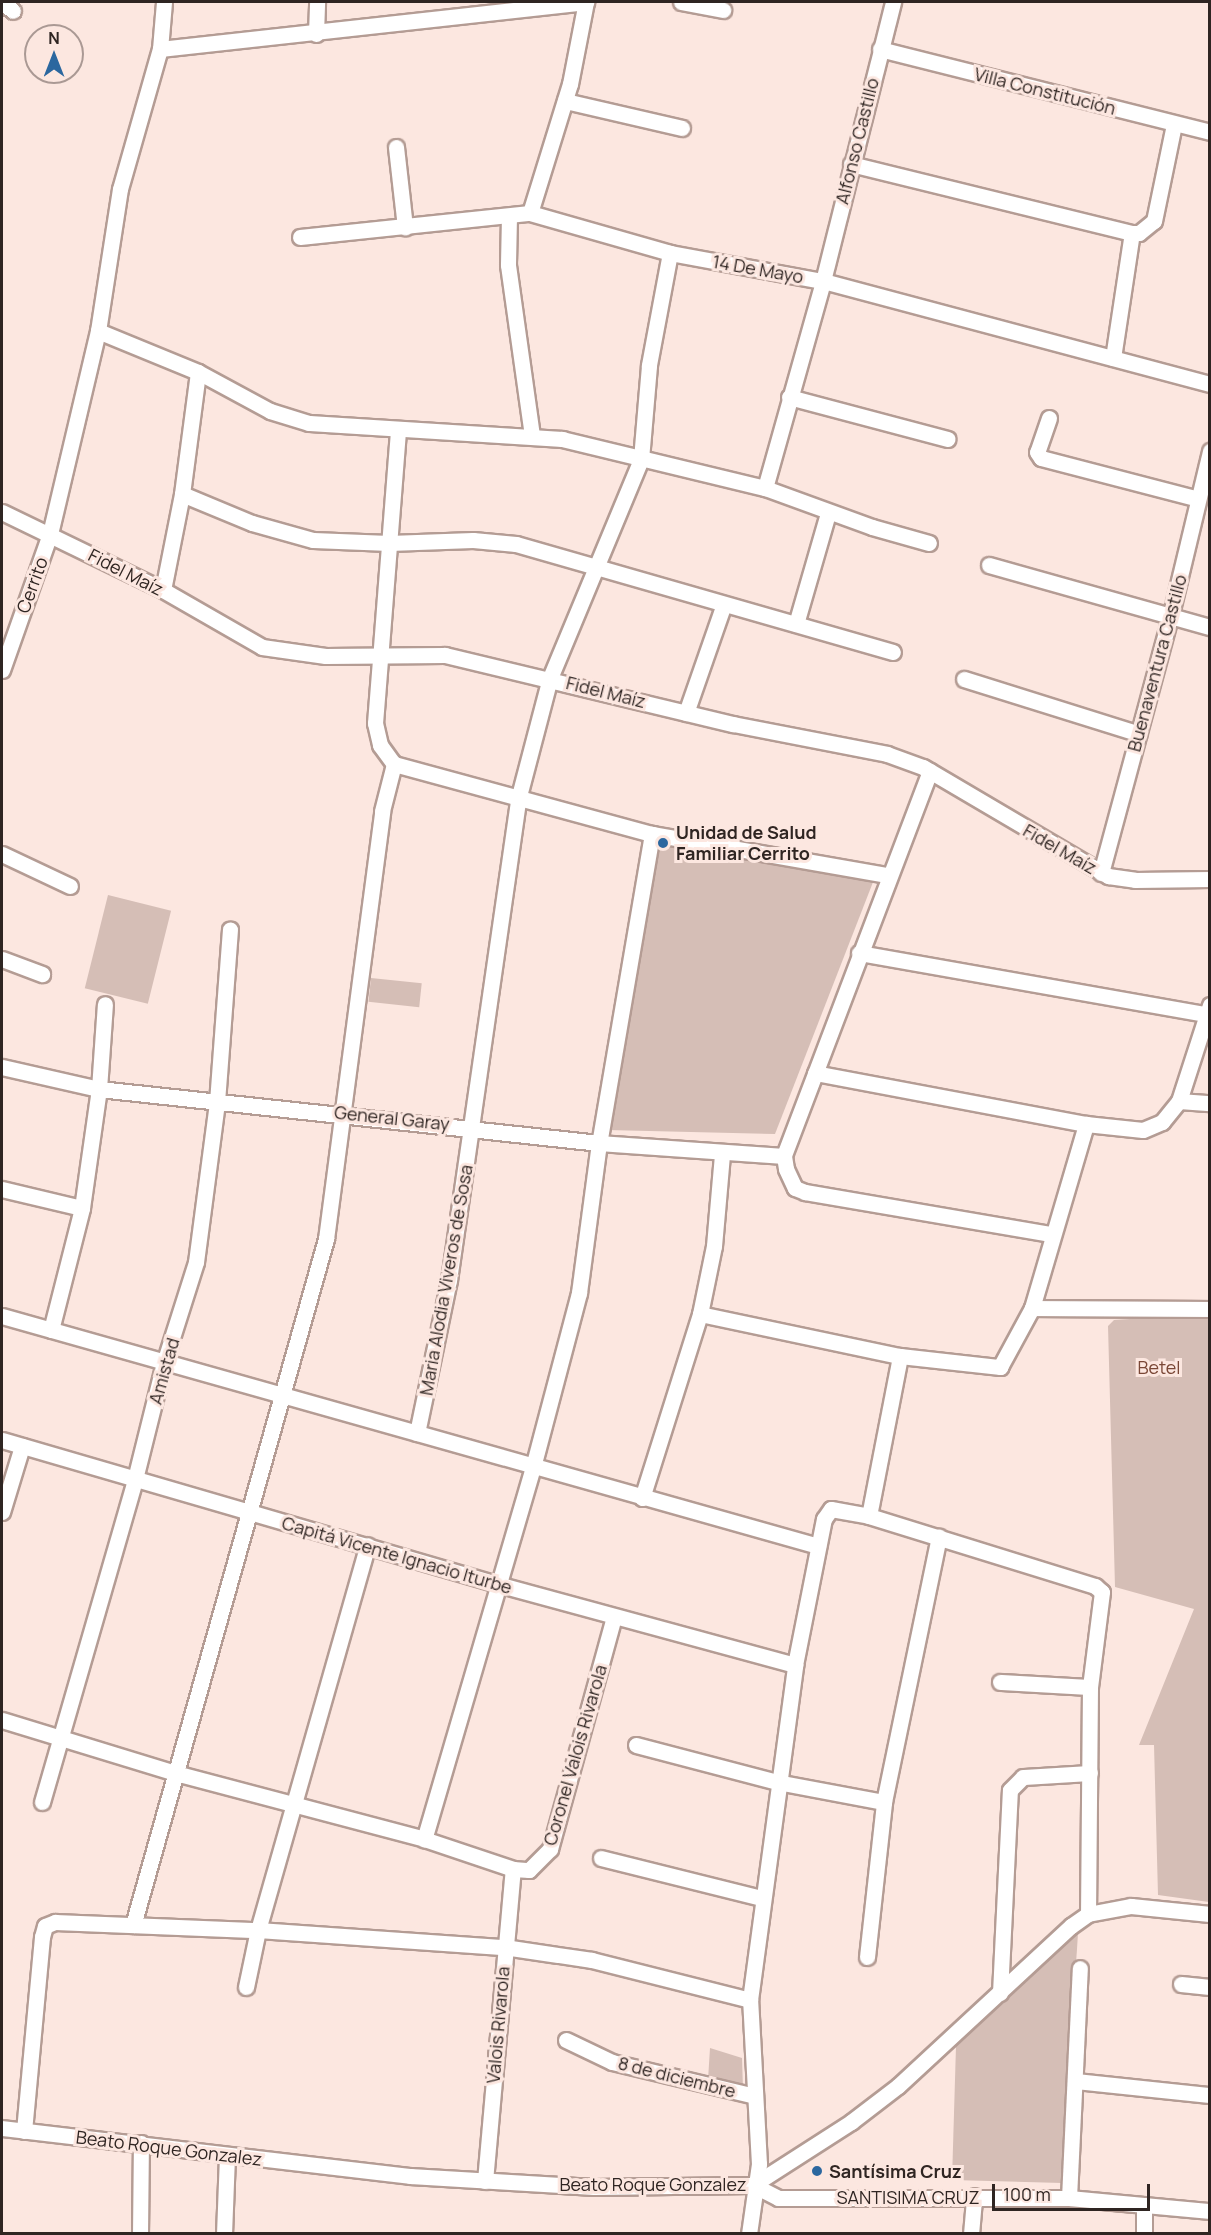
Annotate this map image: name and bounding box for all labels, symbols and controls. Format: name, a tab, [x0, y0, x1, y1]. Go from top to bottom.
north arrow	[24, 24, 84, 84]
text: N	[48, 27, 60, 49]
street label: Villa Constitución	[972, 63, 1118, 119]
street label: Alfonso Castillo	[831, 76, 883, 206]
street label: 14 De Mayo	[711, 250, 805, 288]
street label: Fidel Maíz	[85, 544, 167, 600]
street label: Cerrito	[12, 554, 52, 616]
street label: Buenaventura Castillo	[1123, 572, 1191, 754]
street label: Fidel Maíz	[564, 672, 648, 712]
street label: Fidel Maíz	[1019, 819, 1101, 879]
place label: Unidad de Salud Familiar Cerrito	[676, 822, 817, 864]
marker: Unidad de Salud Familiar Cerrito	[654, 834, 672, 852]
street label: General Garay	[333, 1101, 451, 1135]
street label: Maria Alodia Viveros de Sosa	[415, 1163, 477, 1397]
street label: Amistad	[144, 1335, 184, 1407]
park label: Betel	[1137, 1356, 1181, 1378]
street label: Capitá Vicente Ignacio Iturbe	[279, 1512, 515, 1598]
street label: Coronel Valois Rivarola	[539, 1662, 611, 1848]
street label: Valois Rivarola	[482, 1966, 514, 2084]
street label: 8 de diciembre	[616, 2052, 738, 2102]
street label: Beato Roque Gonzalez	[75, 2126, 263, 2170]
place label: Santísima Cruz	[829, 2160, 962, 2182]
marker: Santísima Cruz	[810, 2164, 824, 2178]
scale bar	[995, 2172, 1152, 2210]
street label: Beato Roque Gonzalez	[559, 2173, 747, 2195]
text: 100 m	[1003, 2182, 1051, 2206]
street label: SANTISIMA CRUZ	[836, 2186, 980, 2208]

